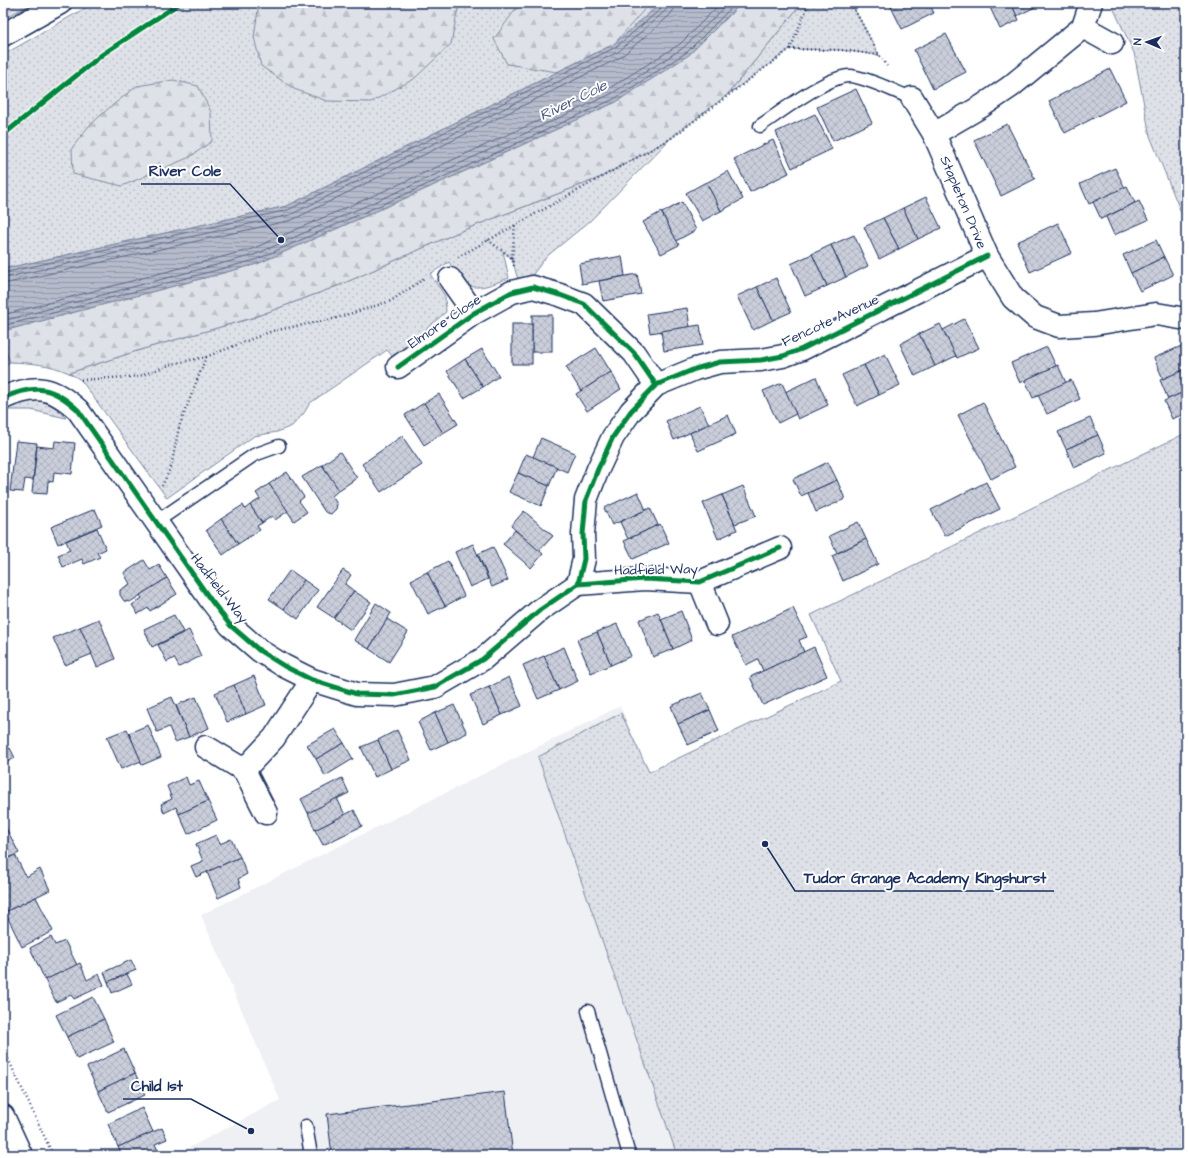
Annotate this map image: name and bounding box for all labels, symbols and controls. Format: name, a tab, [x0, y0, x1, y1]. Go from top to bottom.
north arrow	[1127, 22, 1167, 62]
text: N	[1130, 38, 1145, 45]
water label: River Cole	[536, 75, 611, 126]
street label: Stapleton Drive	[934, 153, 992, 252]
callout: River Cole	[141, 157, 230, 184]
text: River Cole	[149, 161, 221, 182]
street label: Fencote Avenue	[778, 289, 883, 352]
street label: Elmore Close	[404, 290, 486, 354]
street label: Hadfield Way	[186, 549, 253, 628]
street label: Hadfield Way	[614, 559, 698, 581]
callout: Tudor Grange Academy Kingshurst	[795, 864, 1054, 891]
text: Tudor Grange Academy Kingshurst	[803, 868, 1047, 891]
callout: Child 1st	[123, 1072, 191, 1099]
text: Child 1st	[131, 1076, 184, 1097]

